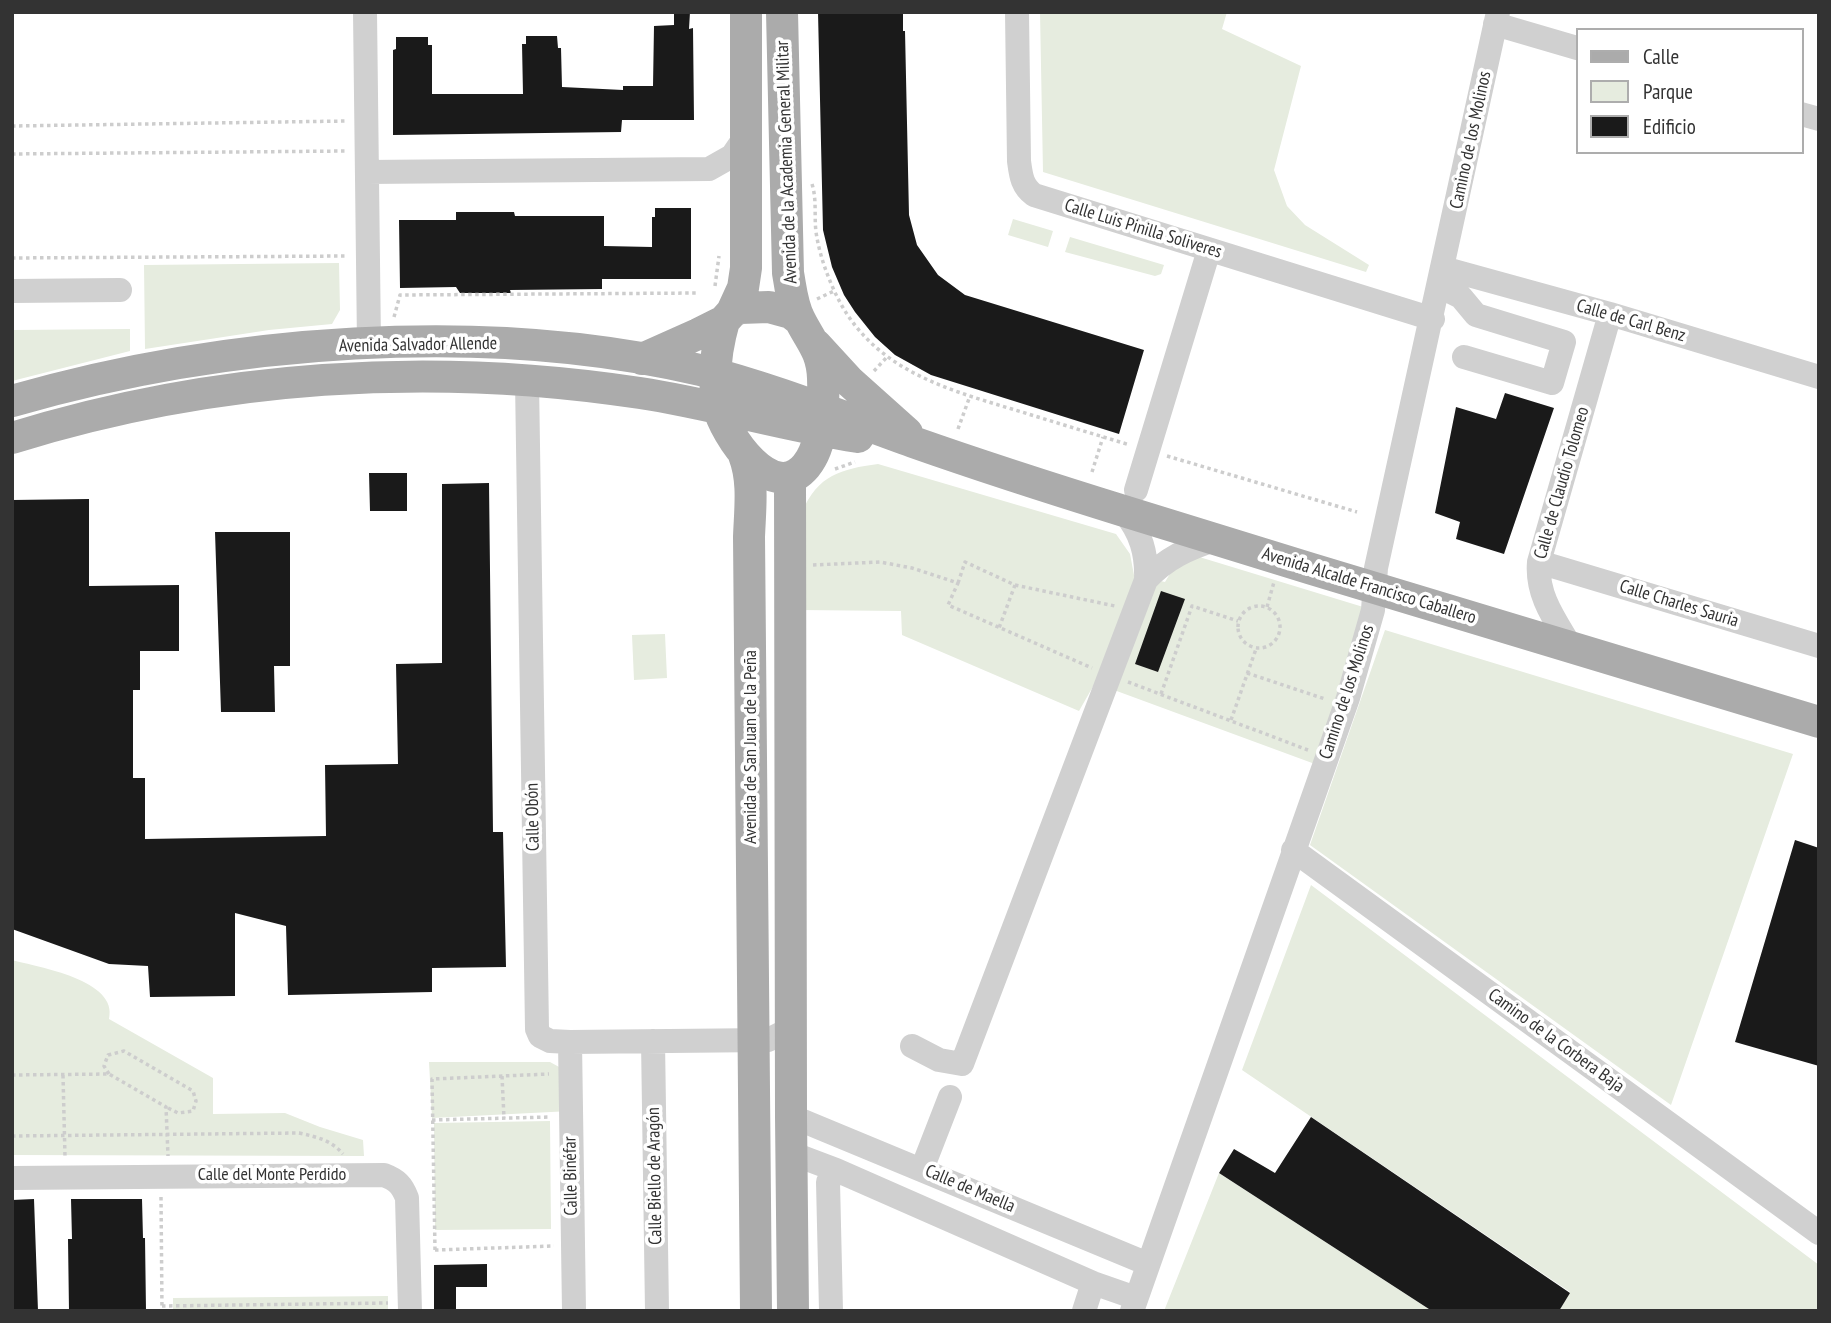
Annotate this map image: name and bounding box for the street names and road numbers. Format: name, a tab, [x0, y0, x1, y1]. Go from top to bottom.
street label: Avenida de la Academia General Militar	[772, 40, 802, 284]
street label: Camino de los Molinos	[1446, 69, 1496, 211]
street label: Calle Luis Pinilla Soliveres	[1062, 195, 1224, 263]
street label: Calle de Carl Benz	[1574, 295, 1688, 347]
street label: Avenida Salvador Allende	[339, 333, 497, 357]
street label: Calle de Claudio Tolomeo	[1530, 404, 1594, 562]
street label: Avenida Alcalde Francisco Caballero	[1259, 543, 1479, 629]
street label: Calle Charles Sauria	[1617, 576, 1741, 632]
street label: Camino de los Molinos	[1315, 622, 1379, 762]
street label: Avenida de San Juan de la Peña	[740, 650, 762, 844]
street label: Calle Obón	[522, 783, 544, 851]
street label: Camino de la Corbera Baja	[1484, 984, 1628, 1098]
street label: Calle Biello de Aragón	[643, 1107, 667, 1245]
street label: Calle Binéfar	[560, 1136, 582, 1216]
street label: Calle de Maella	[922, 1160, 1018, 1218]
street label: Calle del Monte Perdido	[198, 1164, 346, 1186]

